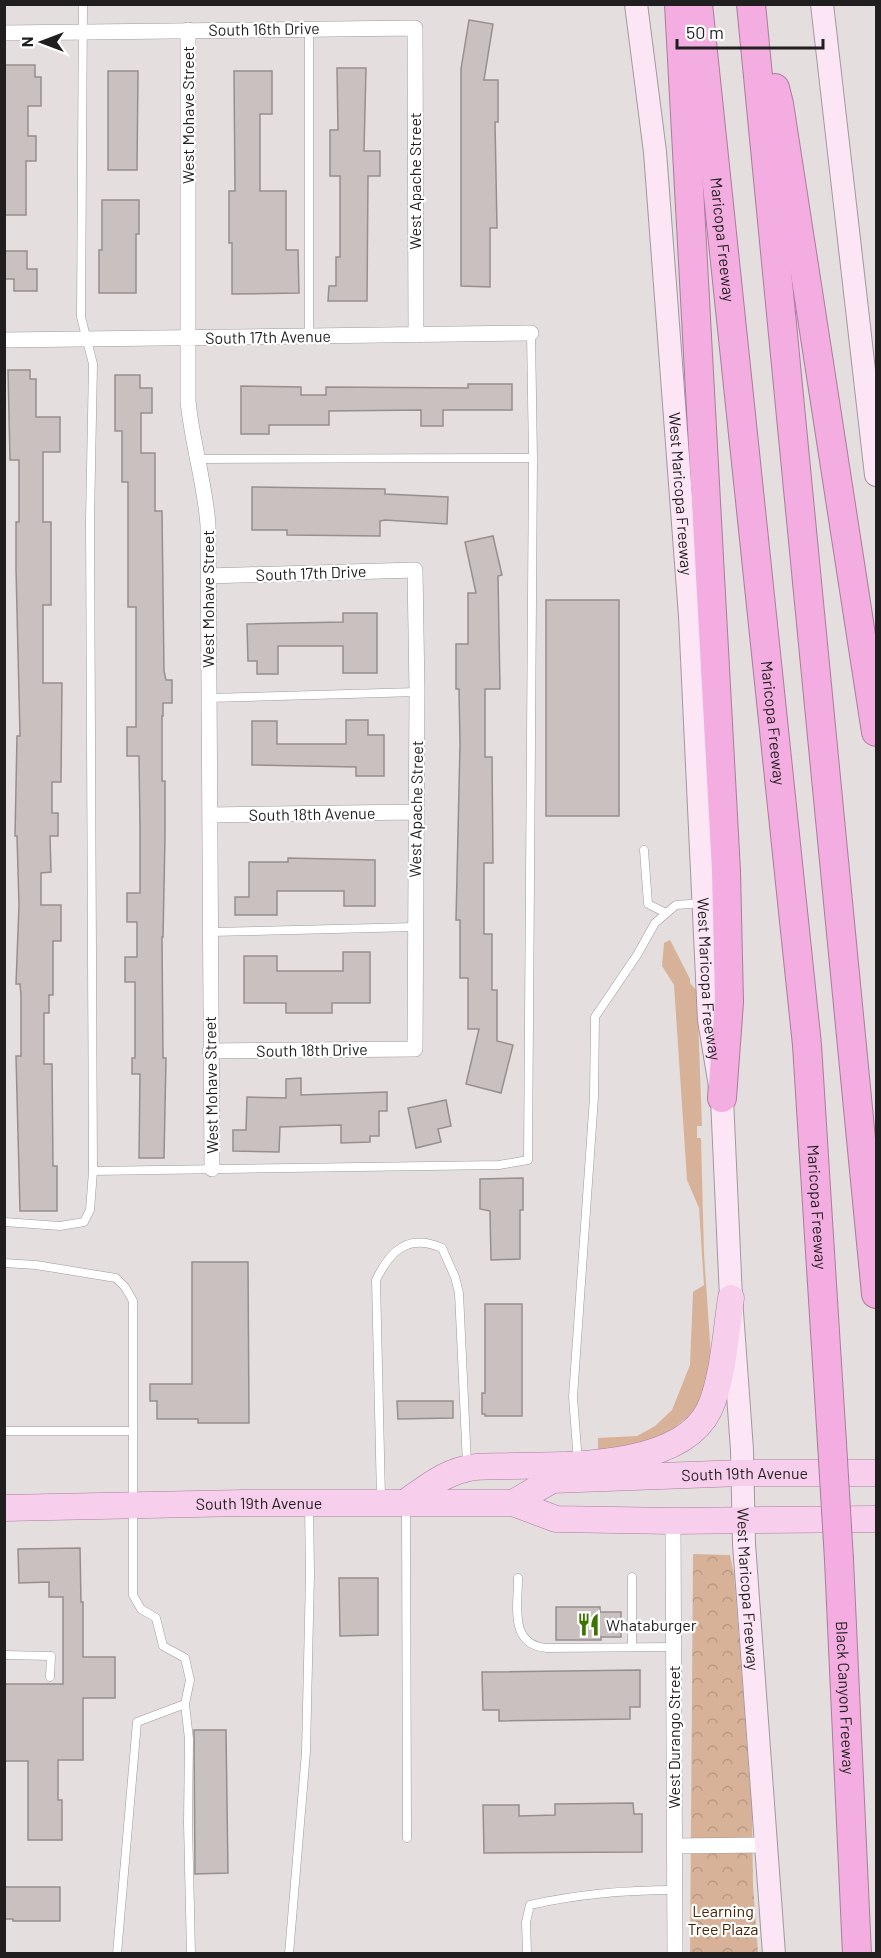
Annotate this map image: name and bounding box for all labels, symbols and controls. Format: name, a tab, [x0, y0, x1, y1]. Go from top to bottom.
north arrow	[12, 12, 72, 72]
scale bar	[677, 12, 822, 50]
street label: South 16th Drive	[208, 18, 320, 39]
text: 50 m	[686, 21, 724, 43]
text: N	[17, 37, 36, 47]
street label: West Mohave Street	[178, 46, 197, 184]
street label: West Apache Street	[405, 112, 424, 250]
street label: Maricopa Freeway	[707, 176, 739, 304]
street label: South 17th Avenue	[205, 326, 331, 347]
street label: West Maricopa Freeway	[666, 412, 697, 577]
street label: West Mohave Street	[198, 530, 217, 668]
street label: South 17th Drive	[255, 561, 367, 584]
street label: Maricopa Freeway	[758, 660, 790, 787]
street label: West Apache Street	[405, 740, 426, 878]
street label: South 18th Avenue	[248, 803, 376, 824]
street label: West Maricopa Freeway	[694, 897, 726, 1062]
street label: West Mohave Street	[200, 1016, 221, 1154]
street label: South 18th Drive	[256, 1039, 368, 1060]
street label: Maricopa Freeway	[804, 1144, 831, 1271]
street label: South 19th Avenue	[681, 1463, 808, 1484]
street label: South 19th Avenue	[195, 1493, 322, 1513]
street label: West Maricopa Freeway	[734, 1507, 763, 1672]
restaurant icon: Whataburger	[575, 1612, 601, 1638]
place label: Whataburger	[606, 1615, 697, 1634]
street label: Black Canyon Freeway	[833, 1621, 859, 1776]
street label: West Durango Street	[664, 1665, 683, 1809]
park label: Learning Tree Plaza	[688, 1901, 758, 1938]

